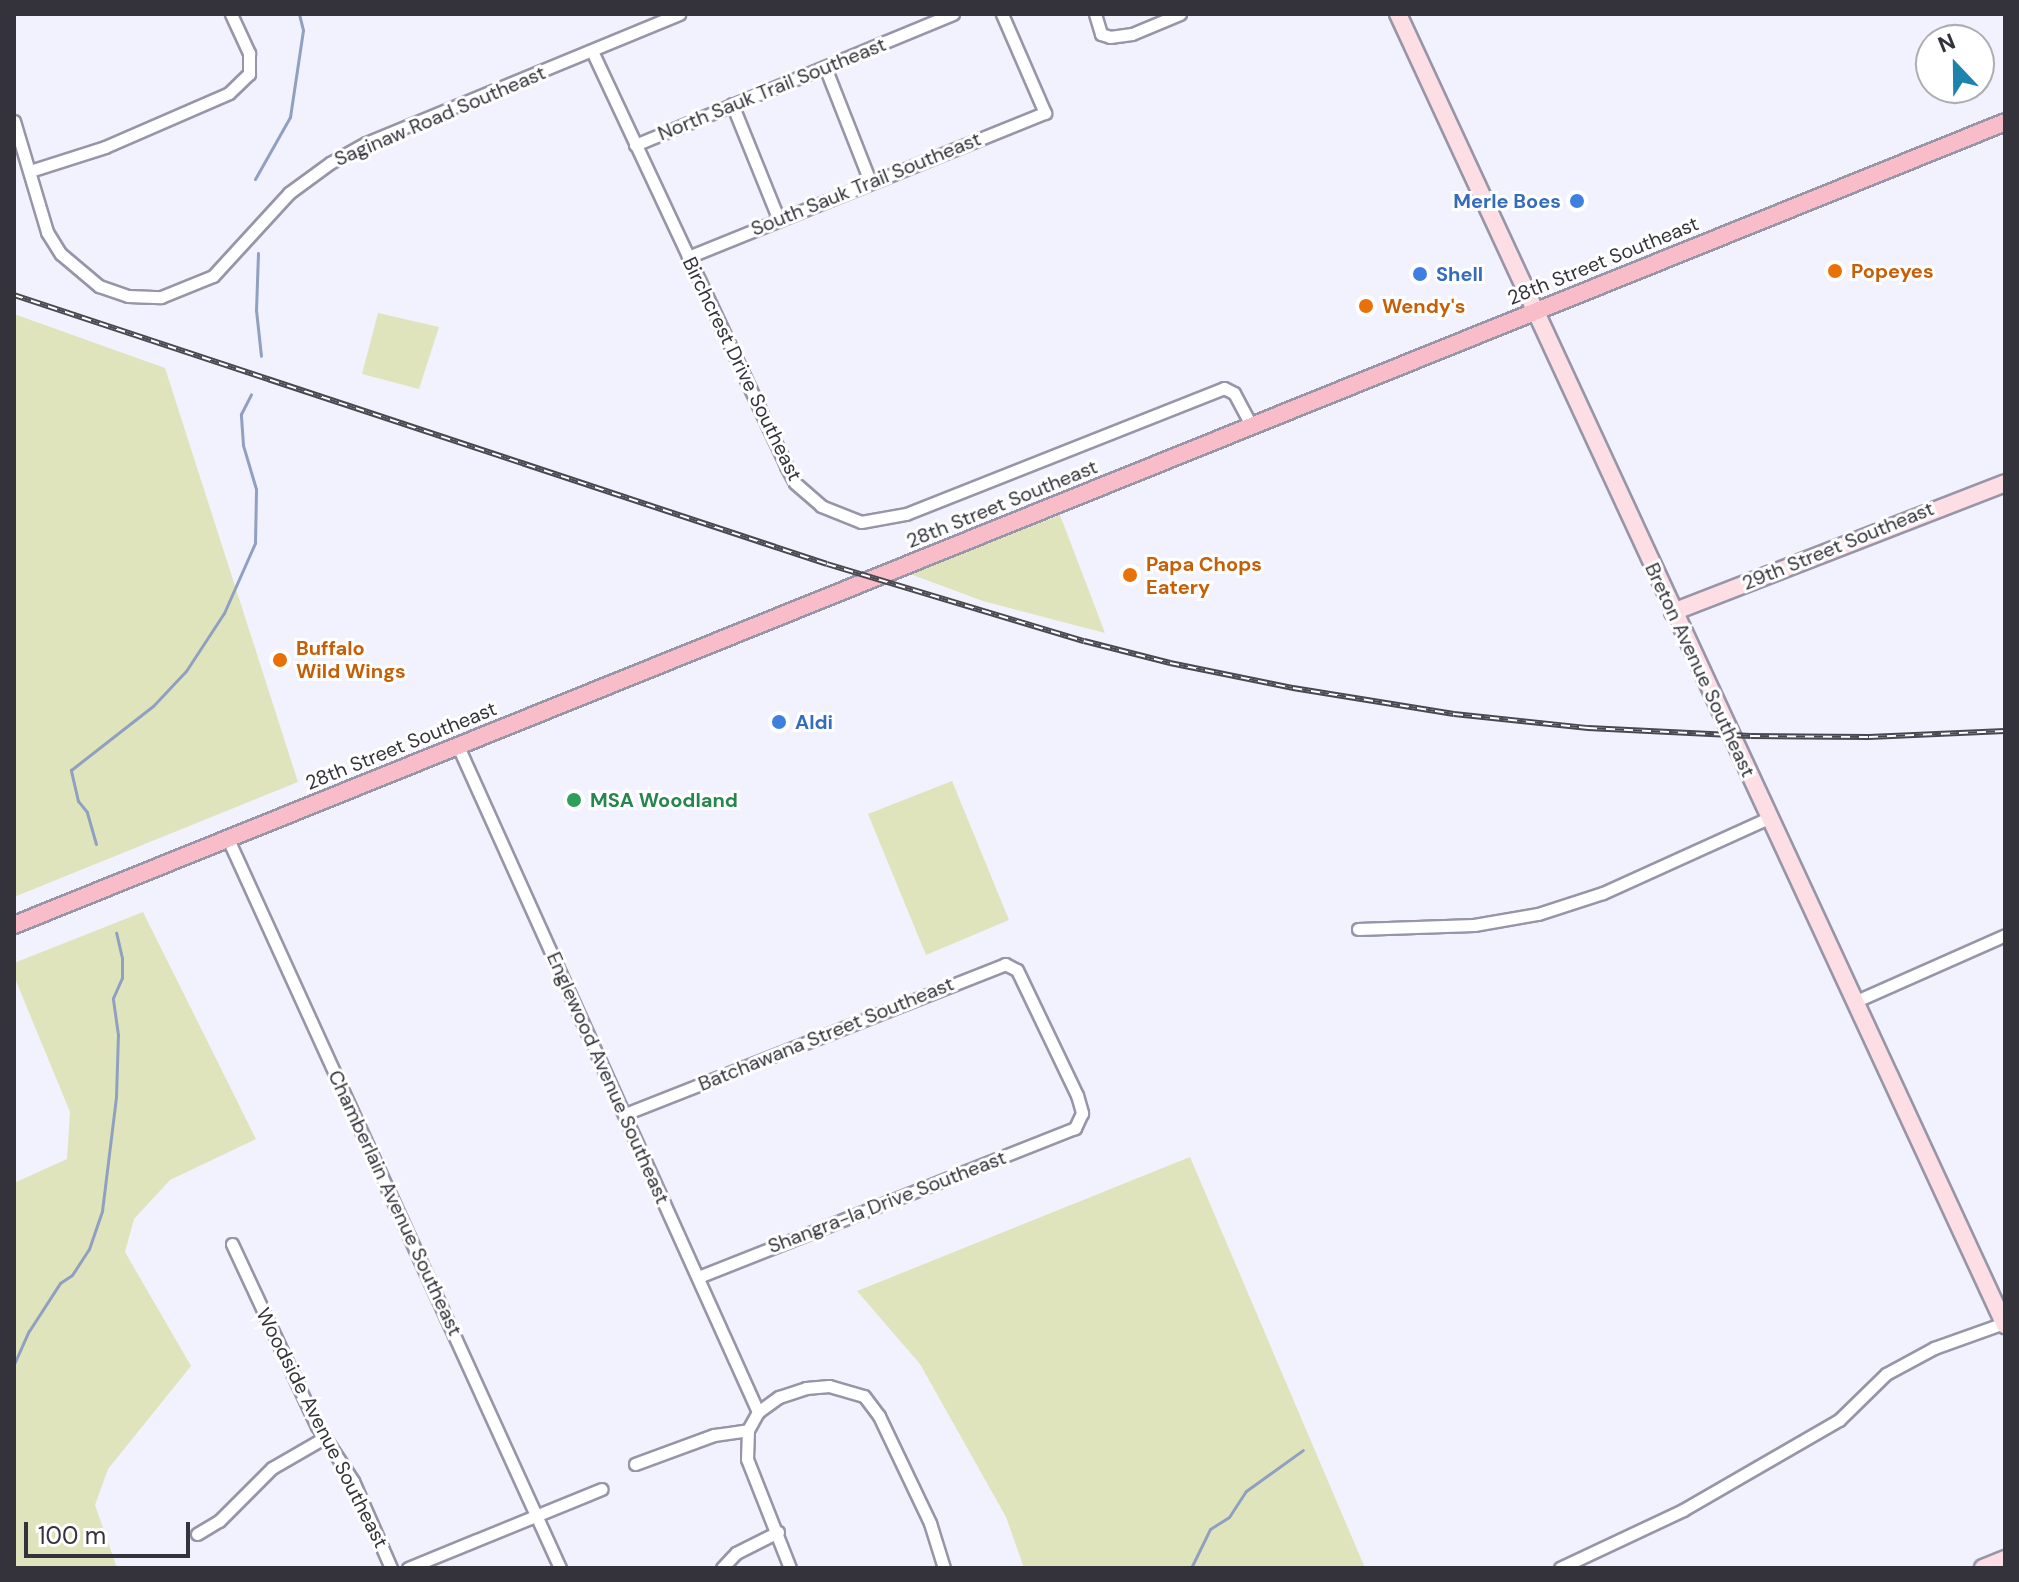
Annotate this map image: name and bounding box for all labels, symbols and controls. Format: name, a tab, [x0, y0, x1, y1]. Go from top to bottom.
north arrow	[1915, 24, 1995, 104]
text: N	[1934, 27, 1959, 60]
street label: North Sauk Trail Southeast	[654, 32, 890, 146]
street label: Saginaw Road Southeast	[331, 61, 549, 171]
street label: South Sauk Trail Southeast	[748, 127, 984, 241]
place label: Merle Boes	[1453, 189, 1561, 213]
marker: Merle Boes	[1568, 192, 1586, 210]
street label: 28th Street Southeast	[1504, 212, 1702, 310]
street label: Birchcrest Drive Southeast	[677, 253, 807, 485]
place label: Popeyes	[1851, 259, 1934, 283]
place label: Shell	[1436, 262, 1483, 286]
marker: Popeyes	[1826, 262, 1844, 280]
marker: Shell	[1411, 265, 1429, 283]
place label: Wendy's	[1382, 294, 1465, 318]
marker: Wendy's	[1357, 297, 1375, 315]
street label: 28th Street Southeast	[903, 455, 1101, 553]
street label: 29th Street Southeast	[1739, 497, 1937, 595]
place label: Papa Chops Eatery	[1146, 552, 1262, 599]
street label: Breton Avenue Southeast	[1640, 559, 1760, 781]
marker: Papa Chops Eatery	[1121, 566, 1139, 584]
place label: Buffalo Wild Wings	[296, 636, 406, 683]
marker: Buffalo Wild Wings	[271, 651, 289, 669]
street label: 28th Street Southeast	[302, 697, 500, 795]
place label: Aldi	[795, 710, 833, 734]
marker: Aldi	[770, 713, 788, 731]
place label: MSA Woodland	[590, 788, 738, 812]
marker: MSA Woodland	[565, 791, 583, 809]
street label: Englewood Avenue Southeast	[542, 948, 674, 1208]
street label: Batchawana Street Southeast	[695, 972, 957, 1096]
street label: Chamberlain Avenue Southeast	[323, 1067, 467, 1339]
street label: Shangra-la Drive Southeast	[765, 1145, 1009, 1259]
street label: Woodside Avenue Southeast	[251, 1304, 393, 1552]
scale bar	[28, 1506, 194, 1556]
text: 100 m	[38, 1520, 106, 1551]

